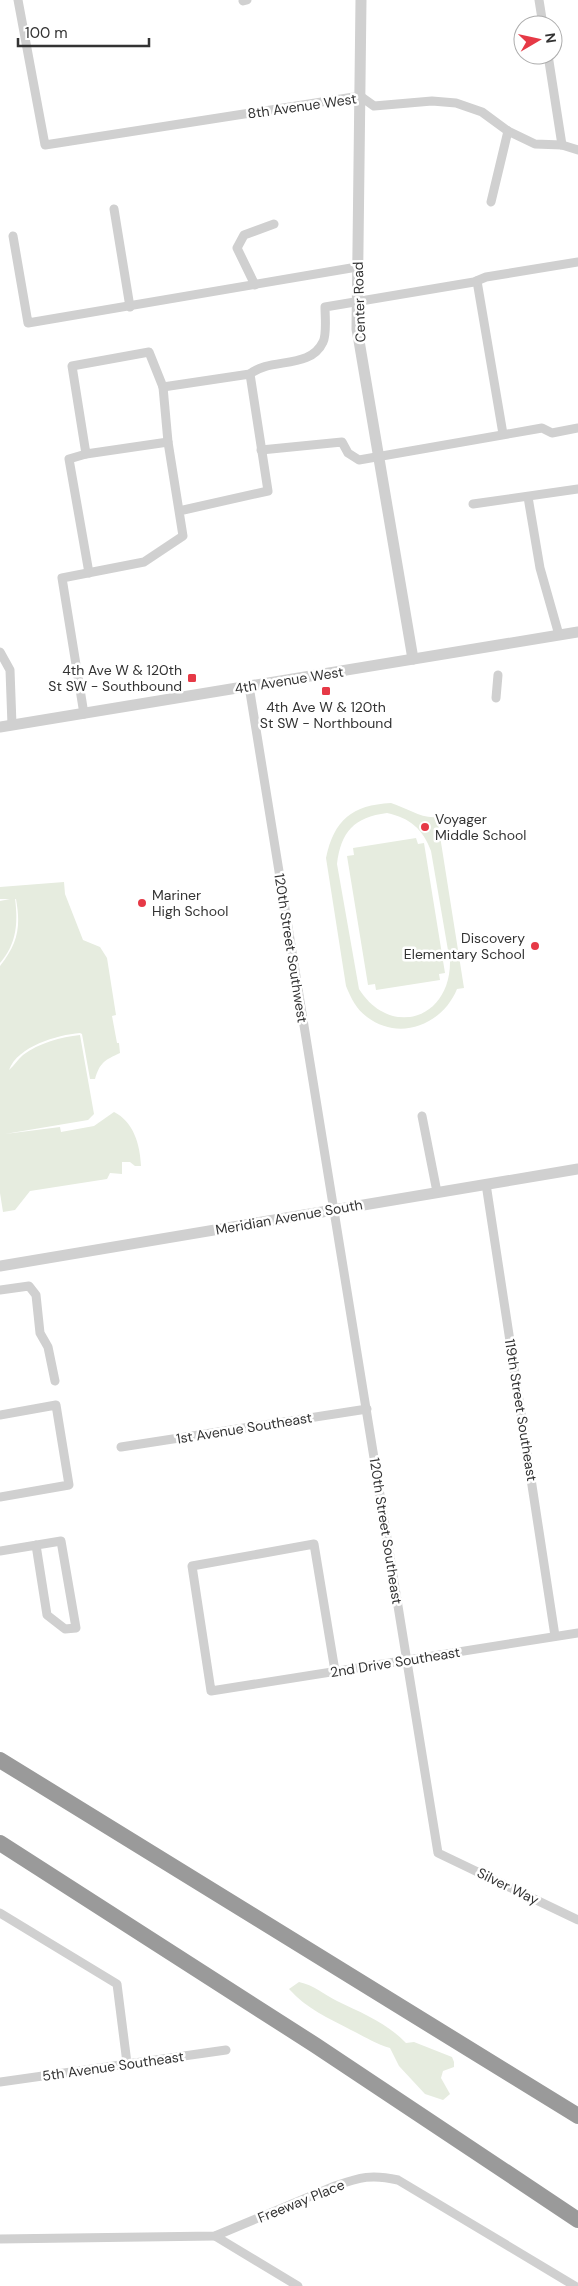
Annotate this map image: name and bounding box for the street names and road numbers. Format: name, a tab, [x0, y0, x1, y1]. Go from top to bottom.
street label: 8th Avenue West	[246, 89, 358, 123]
street label: Center Road	[349, 261, 369, 343]
street label: 4th Avenue West	[233, 663, 345, 697]
street label: 120th Street Southwest	[270, 872, 312, 1024]
street label: Meridian Avenue South	[214, 1195, 364, 1239]
street label: 119th Street Southeast	[501, 1338, 541, 1482]
street label: 1st Avenue Southeast	[175, 1408, 313, 1448]
street label: 120th Street Southeast	[366, 1456, 406, 1606]
street label: 2nd Drive Southeast	[329, 1643, 461, 1681]
street label: Silver Way	[474, 1863, 542, 1909]
street label: 5th Avenue Southeast	[41, 2047, 185, 2085]
street label: Freeway Place	[255, 2175, 347, 2227]

